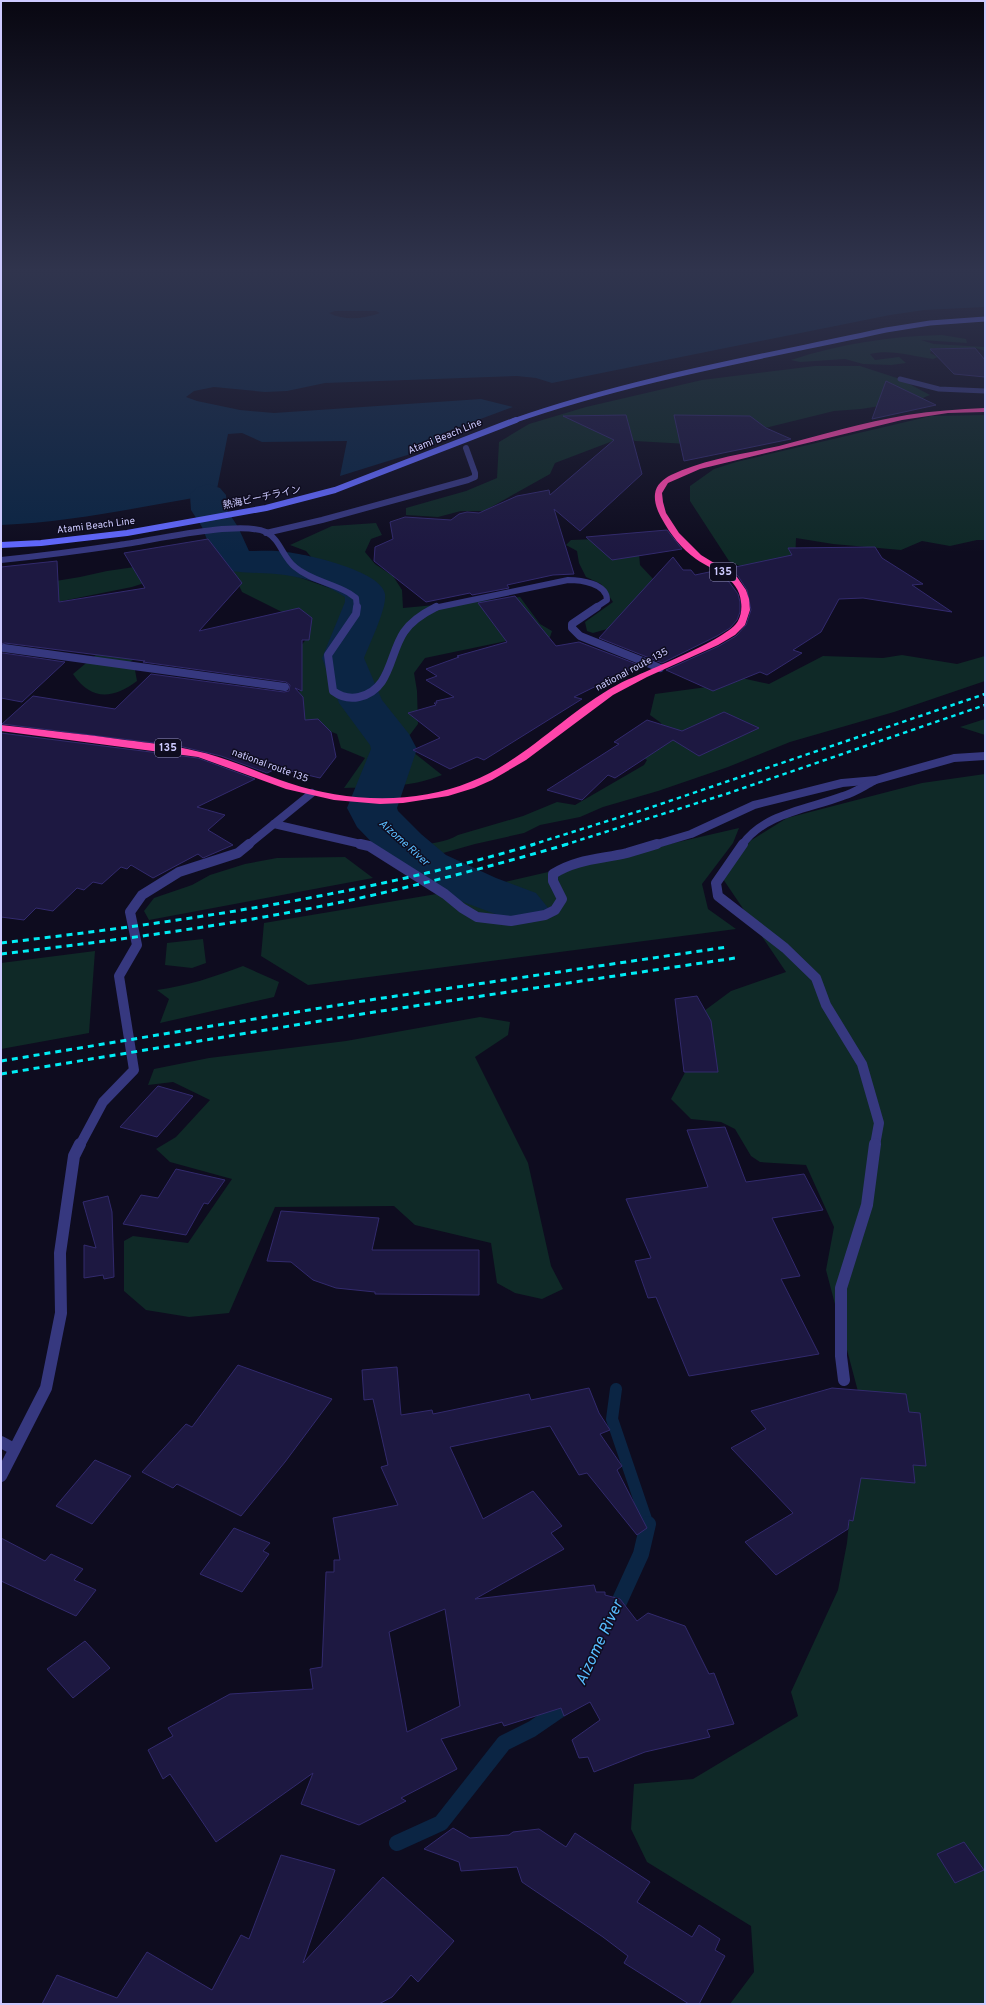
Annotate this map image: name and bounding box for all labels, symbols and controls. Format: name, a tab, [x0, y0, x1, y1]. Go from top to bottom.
street label: Atami Beach Line	[406, 416, 484, 458]
street label: 熱海ビーチライン	[222, 483, 302, 513]
street label: Atami Beach Line	[56, 515, 136, 537]
road number: 135	[710, 563, 736, 581]
street label: national route 135	[593, 645, 671, 695]
road number: 135	[155, 739, 181, 757]
street label: national route 135	[230, 746, 310, 786]
water label: Aizome River	[376, 817, 433, 870]
water label: Aizome River	[572, 1596, 629, 1689]

